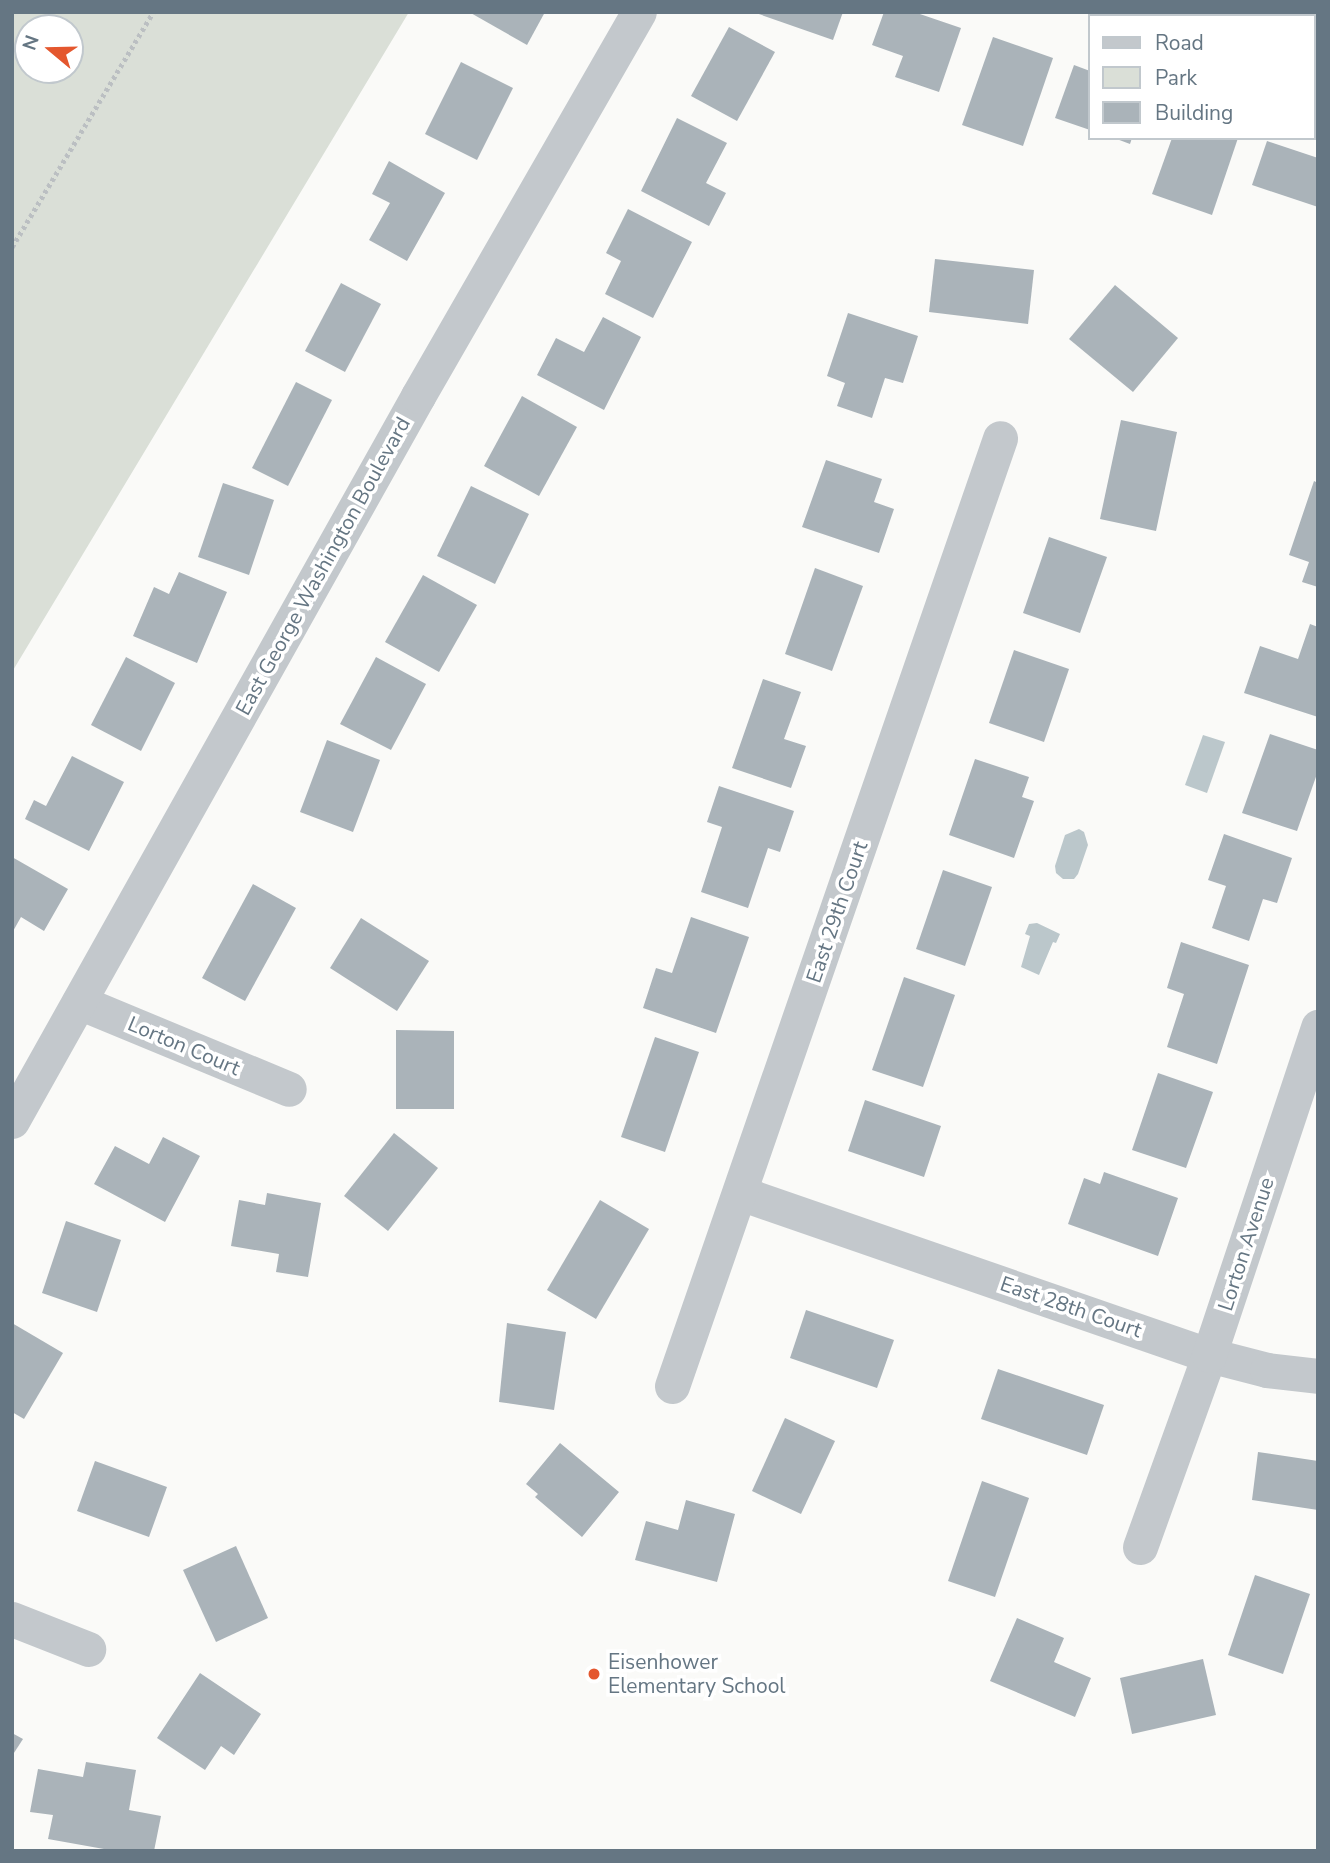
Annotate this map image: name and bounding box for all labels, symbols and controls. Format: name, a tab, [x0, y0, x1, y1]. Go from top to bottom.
north arrow	[14, 14, 84, 84]
legend	[1088, 14, 1316, 140]
text: Road	[1155, 29, 1204, 57]
text: N	[16, 32, 46, 54]
text: Park	[1155, 64, 1197, 92]
text: Building	[1155, 99, 1233, 127]
street label: East George Washington Boulevard	[230, 413, 416, 719]
street label: East 29th Court	[801, 838, 873, 986]
street label: Lorton Court	[124, 1011, 244, 1081]
street label: Lorton Avenue	[1213, 1174, 1279, 1314]
street label: East 28th Court	[997, 1271, 1145, 1343]
place label: Eisenhower Elementary School	[608, 1649, 786, 1699]
marker: Eisenhower Elementary School	[586, 1666, 602, 1682]

